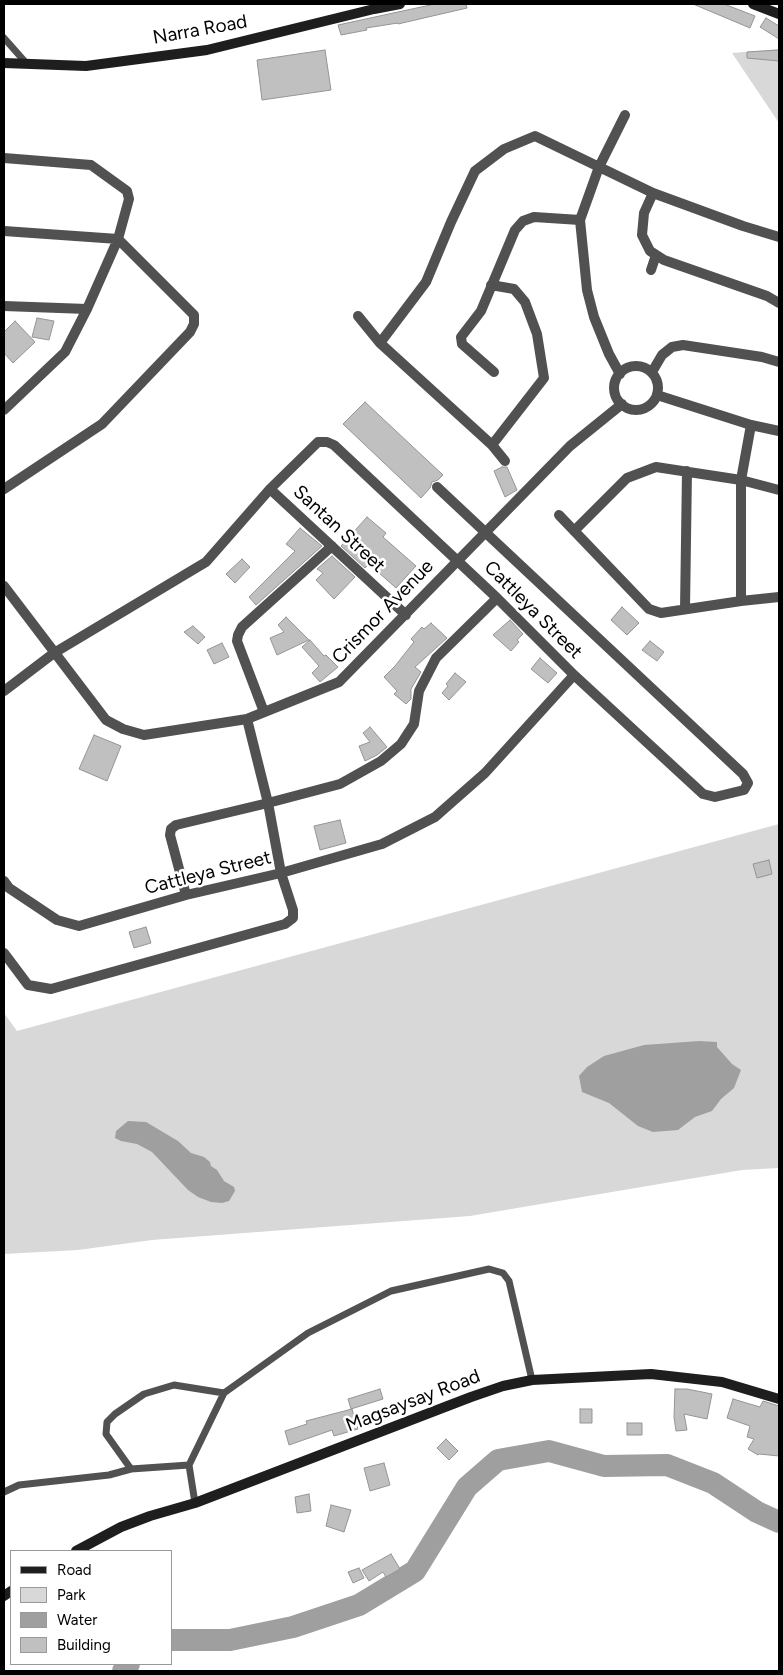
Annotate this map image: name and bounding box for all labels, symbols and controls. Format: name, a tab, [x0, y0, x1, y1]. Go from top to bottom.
street label: Narra Road	[151, 10, 249, 50]
street label: Santan Street	[288, 481, 390, 577]
street label: Crismor Avenue	[328, 555, 438, 669]
street label: Cattleya Street	[479, 556, 587, 664]
street label: Cattleya Street	[142, 846, 274, 900]
street label: Magsaysay Road	[343, 1365, 483, 1437]
legend	[10, 1550, 172, 1665]
text: Road	[57, 1561, 92, 1579]
text: Park	[57, 1586, 86, 1604]
text: Water	[57, 1611, 97, 1629]
text: Building	[57, 1636, 111, 1654]

